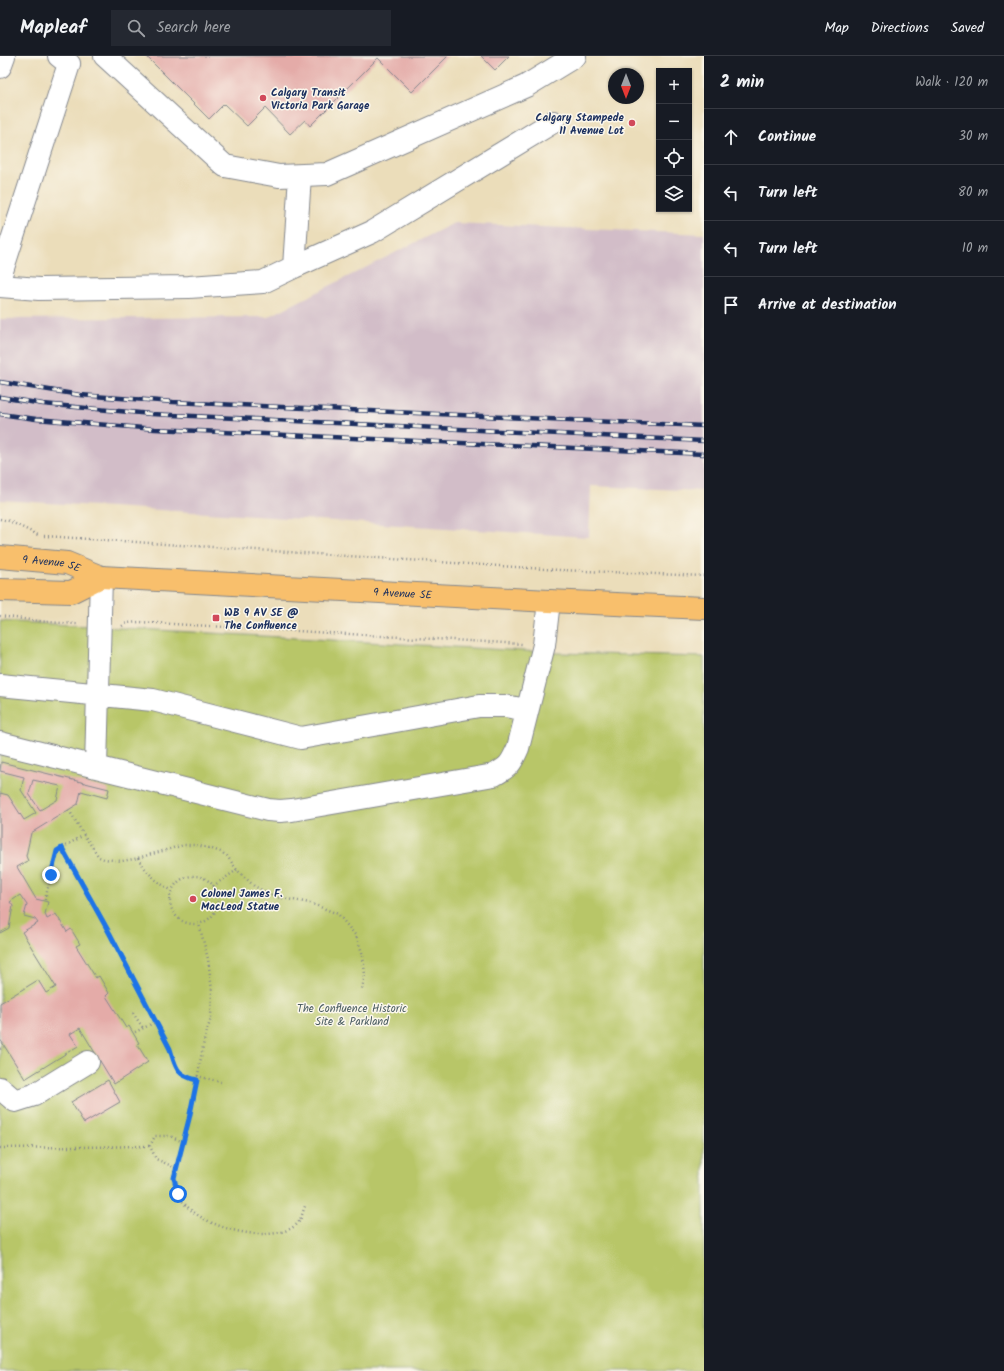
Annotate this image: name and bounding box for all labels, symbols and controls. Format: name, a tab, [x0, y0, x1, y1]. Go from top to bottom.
search box	[111, 10, 391, 46]
text: Mapleaf	[20, 13, 87, 43]
text: Search here	[157, 16, 231, 40]
icon: search	[125, 17, 147, 39]
text: Map	[824, 17, 849, 39]
text: Directions	[871, 17, 929, 39]
text: Saved	[951, 17, 984, 39]
north arrow	[608, 68, 644, 104]
map controls	[656, 68, 692, 212]
button: +	[656, 68, 692, 104]
text: 2 min	[720, 69, 764, 96]
text: Walk · 120 m	[915, 72, 988, 93]
place label: Calgary Transit Victoria Park Garage	[271, 84, 370, 115]
marker: Calgary Transit Victoria Park Garage	[258, 93, 268, 103]
button: −	[656, 104, 692, 140]
place label: Calgary Stampede 11 Avenue Lot	[536, 109, 625, 140]
marker: Calgary Stampede 11 Avenue Lot	[627, 118, 637, 128]
text: Continue	[758, 125, 816, 149]
icon: ahead	[720, 126, 742, 148]
text: 30 m	[959, 126, 988, 147]
button: locate	[656, 140, 692, 176]
button: layers	[656, 176, 692, 212]
text: Turn left	[758, 181, 818, 205]
icon: left	[720, 182, 742, 204]
text: 80 m	[958, 182, 988, 203]
text: Turn left	[758, 237, 818, 261]
icon: left	[720, 238, 742, 260]
text: 10 m	[962, 238, 988, 259]
text: Arrive at destination	[758, 293, 897, 317]
icon: arrive	[720, 294, 742, 316]
street label: 9 Avenue SE	[22, 551, 84, 578]
street label: 9 Avenue SE	[373, 584, 433, 605]
place label: WB 9 AV SE @ The Confluence	[224, 604, 299, 635]
marker: WB 9 AV SE @ The Confluence	[211, 613, 221, 623]
route end	[42, 866, 60, 884]
place label: Colonel James F. MacLeod Statue	[201, 885, 283, 916]
marker: Colonel James F. MacLeod Statue	[188, 894, 198, 904]
park label: The Confluence Historic Site & Parkland	[297, 1000, 407, 1031]
route start	[169, 1185, 187, 1203]

